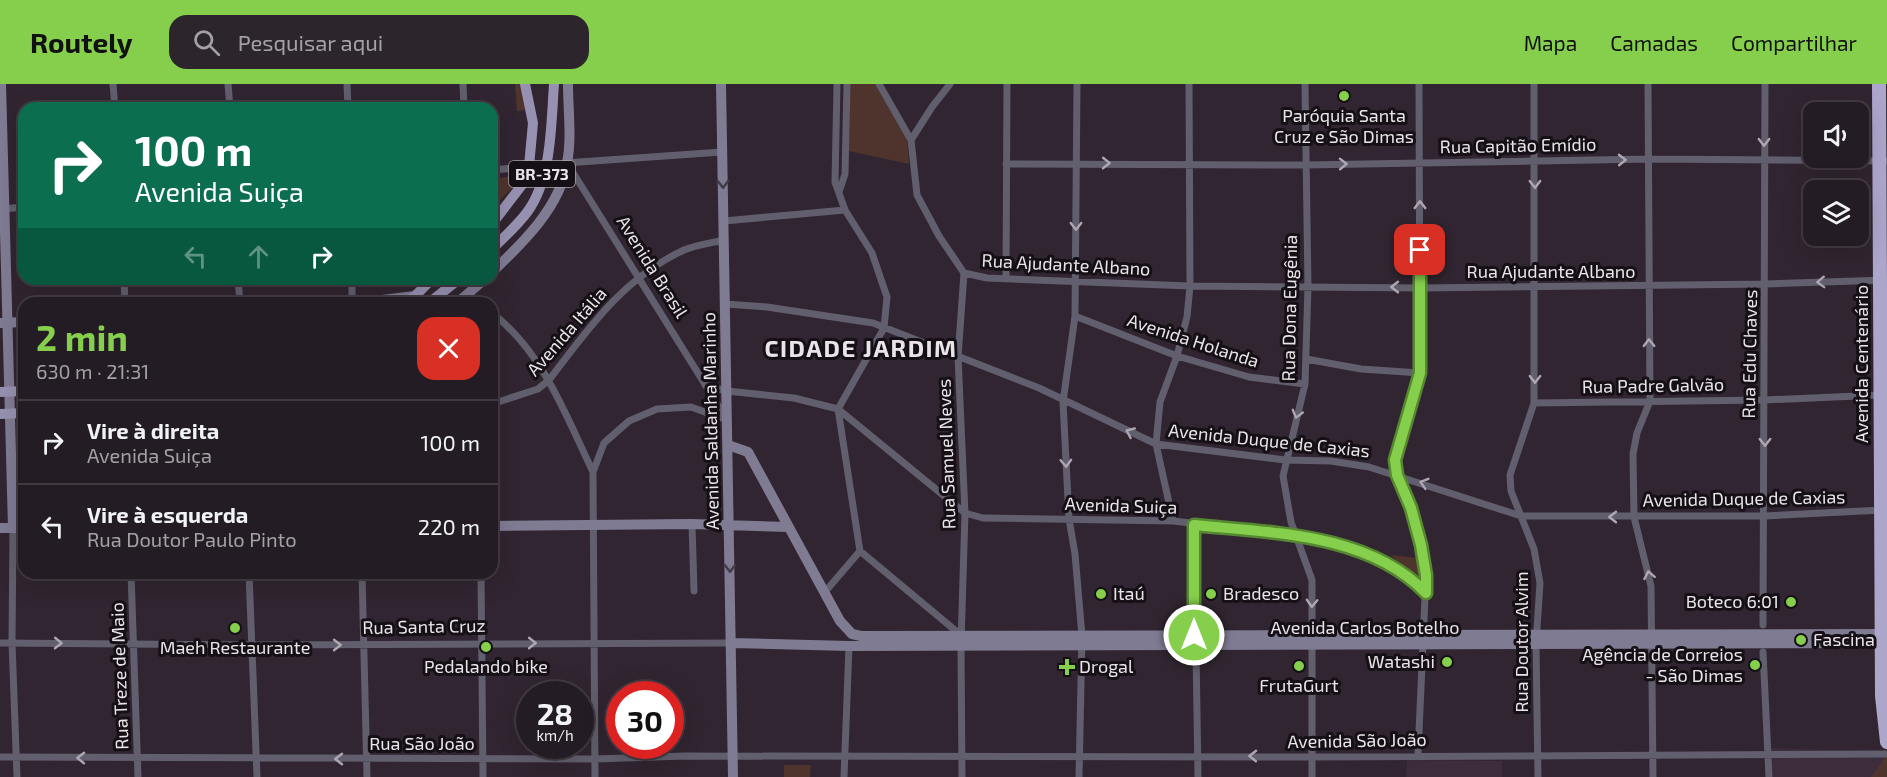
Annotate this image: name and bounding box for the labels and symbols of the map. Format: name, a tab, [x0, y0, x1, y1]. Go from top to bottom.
marker: Paróquia Santa Cruz e São Dimas	[1337, 89, 1351, 103]
place label: Paróquia Santa Cruz e São Dimas	[1274, 104, 1414, 147]
street label: Rua Capitão Emídio	[1439, 133, 1596, 157]
one-way arrow	[1758, 138, 1770, 147]
one-way arrow	[1618, 153, 1627, 166]
one-way arrow	[1102, 157, 1111, 169]
one-way arrow	[1339, 158, 1348, 171]
road number: BR-373	[509, 161, 575, 187]
one-way arrow	[717, 180, 729, 189]
one-way arrow	[1529, 180, 1541, 189]
one-way arrow	[1414, 201, 1426, 210]
street label: Avenida Brasil	[613, 211, 693, 322]
one-way arrow	[1070, 222, 1082, 231]
pin	[1394, 224, 1445, 275]
street label: Rua Dona Eugênia	[1277, 235, 1301, 381]
street label: Rua Ajudante Albano	[981, 249, 1151, 279]
street label: Rua Ajudante Albano	[1467, 260, 1635, 282]
one-way arrow	[1817, 276, 1826, 289]
one-way arrow	[1391, 281, 1400, 293]
street label: Avenida Itália	[522, 283, 611, 380]
street label: Avenida Centenário	[1850, 285, 1872, 443]
street label: Rua Edu Chaves	[1737, 289, 1761, 419]
street label: Avenida Holanda	[1125, 308, 1262, 372]
street label: Avenida Saldanha Marinho	[697, 312, 723, 530]
district label: CIDADE JARDIM	[764, 333, 958, 362]
one-way arrow	[1643, 339, 1655, 348]
street label: Rua Padre Galvão	[1582, 373, 1724, 397]
one-way arrow	[1529, 375, 1541, 384]
street label: Rua Samuel Neves	[932, 378, 960, 530]
one-way arrow	[1292, 409, 1305, 419]
street label: Avenida Duque de Caxias	[1167, 418, 1371, 462]
one-way arrow	[1126, 428, 1137, 440]
one-way arrow	[1759, 438, 1771, 447]
one-way arrow	[1060, 458, 1073, 467]
one-way arrow	[1419, 478, 1430, 490]
street label: Avenida Duque de Caxias	[1643, 485, 1845, 511]
street label: Avenida Suiça	[1064, 492, 1178, 519]
one-way arrow	[1609, 511, 1618, 523]
one-way arrow	[724, 564, 736, 573]
one-way arrow	[1643, 570, 1656, 580]
street label: Rua Doutor Alvim	[1510, 571, 1532, 713]
place label: Itaú	[1113, 582, 1145, 604]
place label: Bradesco	[1223, 582, 1299, 604]
marker: Itaú	[1094, 587, 1108, 601]
marker: Bradesco	[1204, 587, 1218, 601]
place label: Boteco 6:01	[1686, 590, 1779, 612]
marker: Boteco 6:01	[1784, 595, 1798, 609]
one-way arrow	[1305, 598, 1318, 607]
street label: Rua Treze de Maio	[105, 602, 133, 750]
position arrow	[1162, 603, 1226, 667]
street label: Rua Santa Cruz	[362, 614, 486, 638]
street label: Avenida Carlos Botelho	[1270, 616, 1460, 638]
marker: Maeh Restaurante	[228, 621, 242, 635]
place label: Fascina	[1813, 628, 1875, 650]
marker: Fascina	[1794, 633, 1808, 647]
place label: Maeh Restaurante	[160, 636, 310, 658]
one-way arrow	[54, 637, 63, 649]
one-way arrow	[528, 637, 537, 649]
one-way arrow	[333, 639, 342, 651]
marker: Pedalando bike	[479, 640, 493, 654]
place label: Agência de Correios - São Dimas	[1582, 643, 1743, 686]
place label: Watashi	[1367, 650, 1435, 672]
place label: Pedalando bike	[424, 655, 548, 677]
place label: Drogal	[1079, 655, 1134, 677]
marker: Watashi	[1440, 655, 1454, 669]
marker: Agência de Correios - São Dimas	[1748, 658, 1762, 672]
marker: FrutaGurt	[1292, 659, 1306, 673]
marker: Drogal	[1060, 660, 1074, 674]
place label: FrutaGurt	[1259, 674, 1339, 696]
speed limit sign: 30	[606, 681, 684, 759]
street label: Avenida São João	[1287, 728, 1427, 752]
street label: Rua São João	[369, 732, 475, 754]
one-way arrow	[1249, 750, 1258, 763]
one-way arrow	[76, 752, 85, 765]
one-way arrow	[334, 753, 343, 765]

